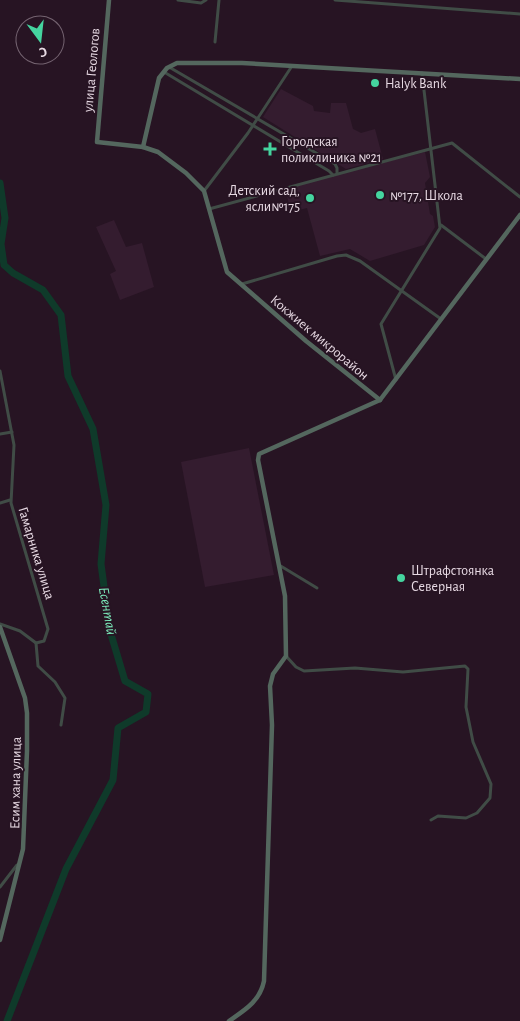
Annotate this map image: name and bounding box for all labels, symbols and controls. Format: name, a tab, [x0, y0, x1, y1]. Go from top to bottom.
north arrow	[15, 15, 65, 65]
street label: улица Геологов	[81, 28, 103, 114]
text: С	[37, 44, 49, 59]
marker: Halyk Bank	[369, 77, 381, 89]
place label: Halyk Bank	[385, 77, 447, 91]
place label: Городская поликлиника №21	[281, 135, 382, 165]
marker: Городская поликлиника №21	[263, 142, 277, 156]
place label: Детский сад, ясли№175	[228, 184, 300, 214]
marker: №177, Школа	[374, 189, 386, 201]
place label: №177, Школа	[390, 189, 464, 203]
marker: Детский сад, ясли№175	[304, 192, 316, 204]
street label: Кокжиек микрорайон	[268, 293, 371, 383]
street label: Гамарника улица	[15, 505, 57, 602]
place label: Штрафстоянка Северная	[411, 564, 495, 594]
marker: Штрафстоянка Северная	[395, 572, 407, 584]
water label: Есентай	[96, 586, 119, 636]
street label: Есим хана улица	[8, 736, 24, 829]

